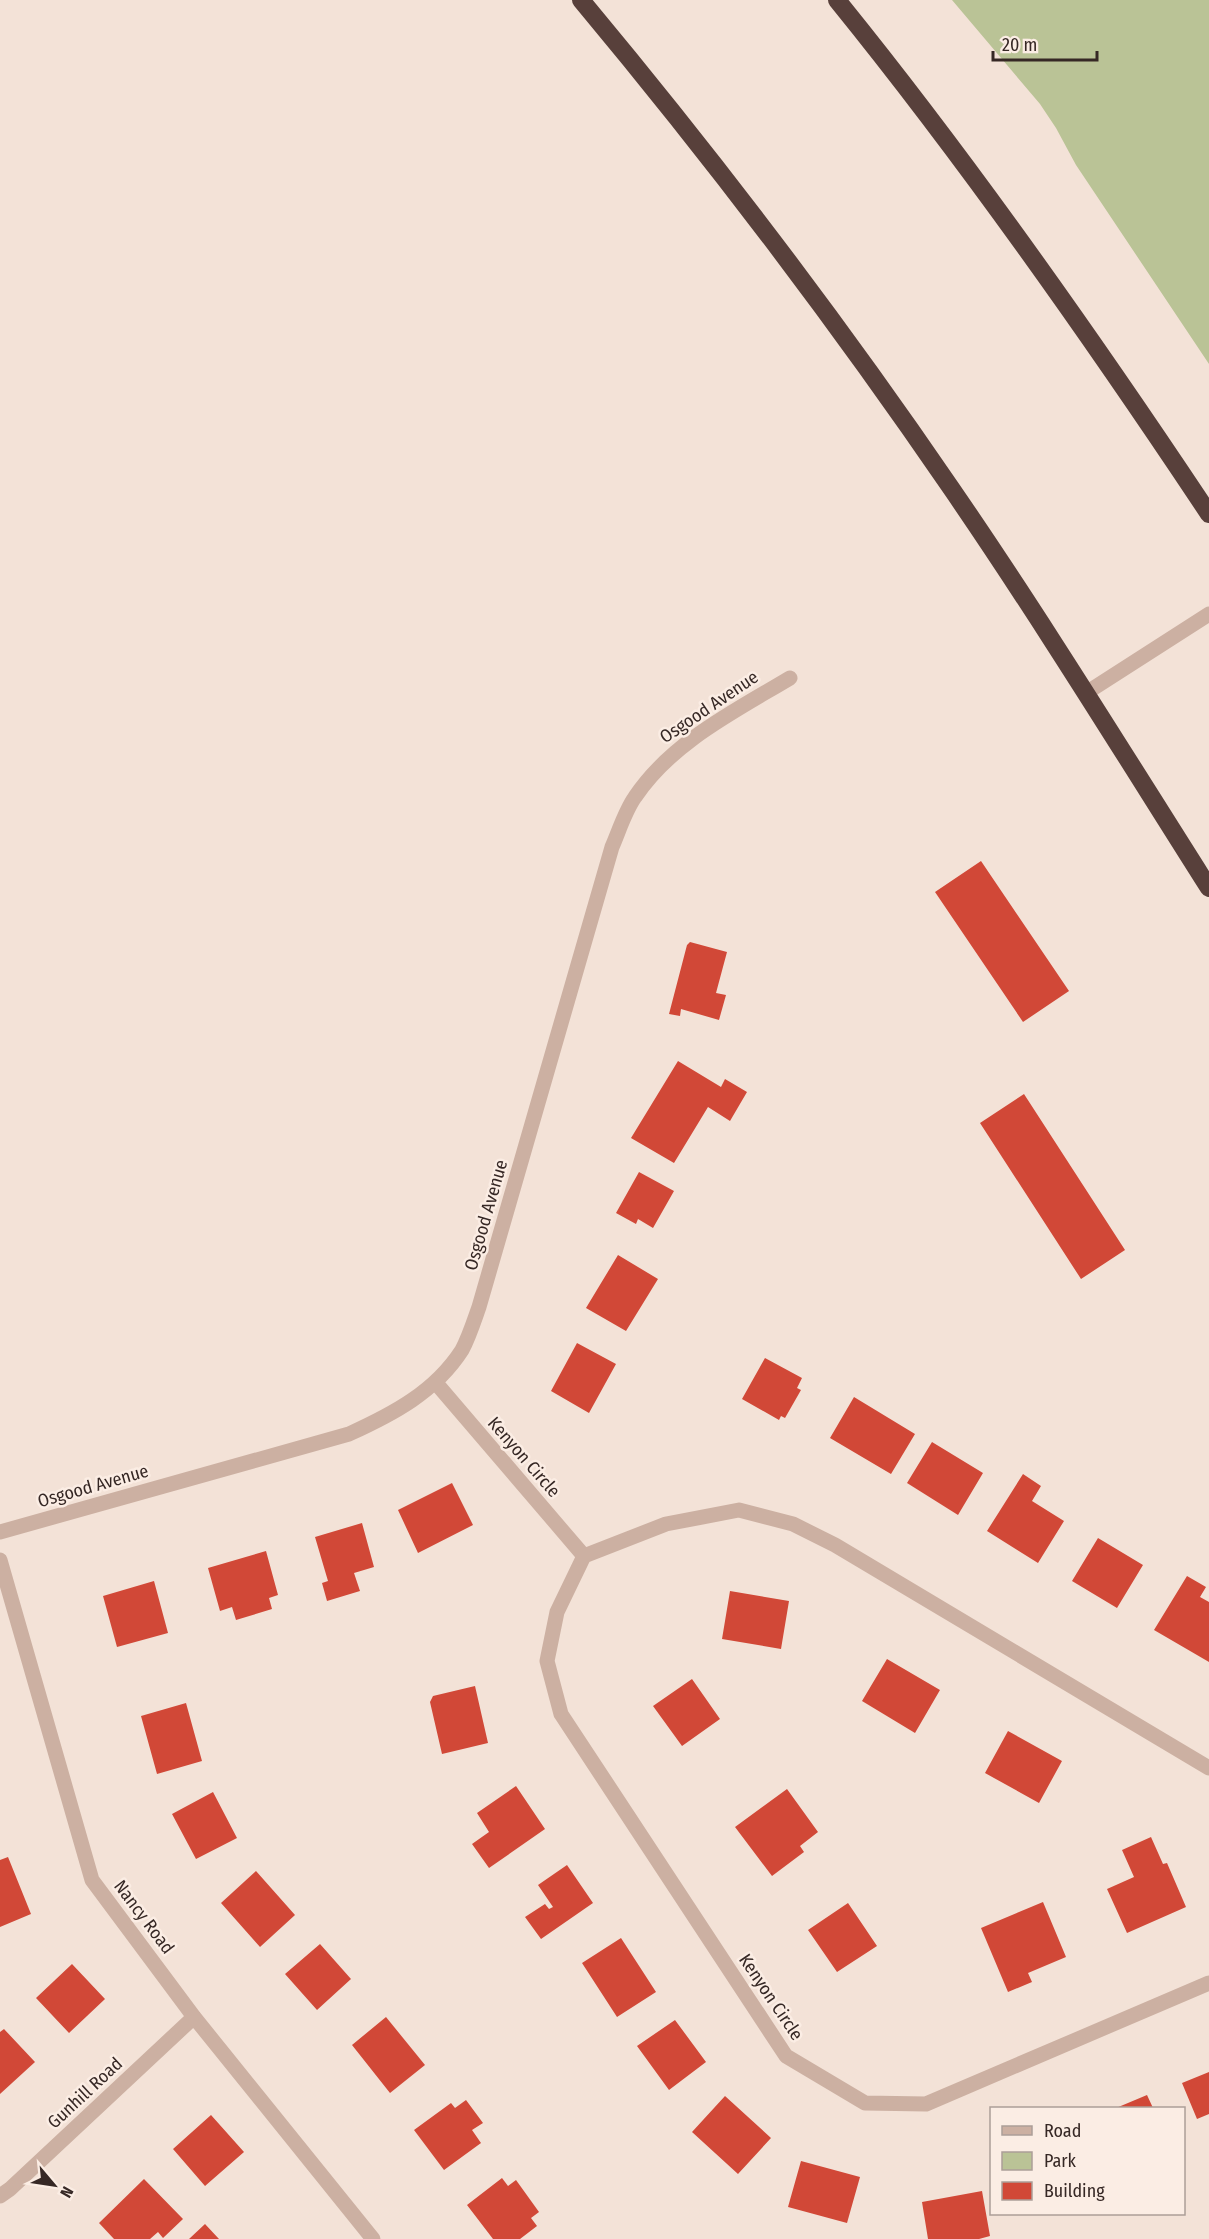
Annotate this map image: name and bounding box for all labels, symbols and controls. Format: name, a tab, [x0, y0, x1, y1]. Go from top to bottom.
scale bar	[993, 24, 1096, 62]
text: 20 m	[1002, 34, 1037, 56]
street label: Osgood Avenue	[656, 666, 763, 748]
street label: Osgood Avenue	[460, 1157, 512, 1273]
street label: Kenyon Circle	[483, 1412, 565, 1502]
street label: Osgood Avenue	[35, 1460, 151, 1512]
street label: Nancy Road	[109, 1876, 179, 1958]
street label: Kenyon Circle	[734, 1950, 808, 2044]
street label: Gunhill Road	[43, 2053, 127, 2133]
legend	[990, 2107, 1185, 2215]
text: Road	[1044, 2120, 1081, 2142]
text: Park	[1044, 2150, 1077, 2172]
north arrow	[24, 2155, 84, 2215]
text: Building	[1044, 2180, 1105, 2202]
text: N	[56, 2183, 77, 2201]

